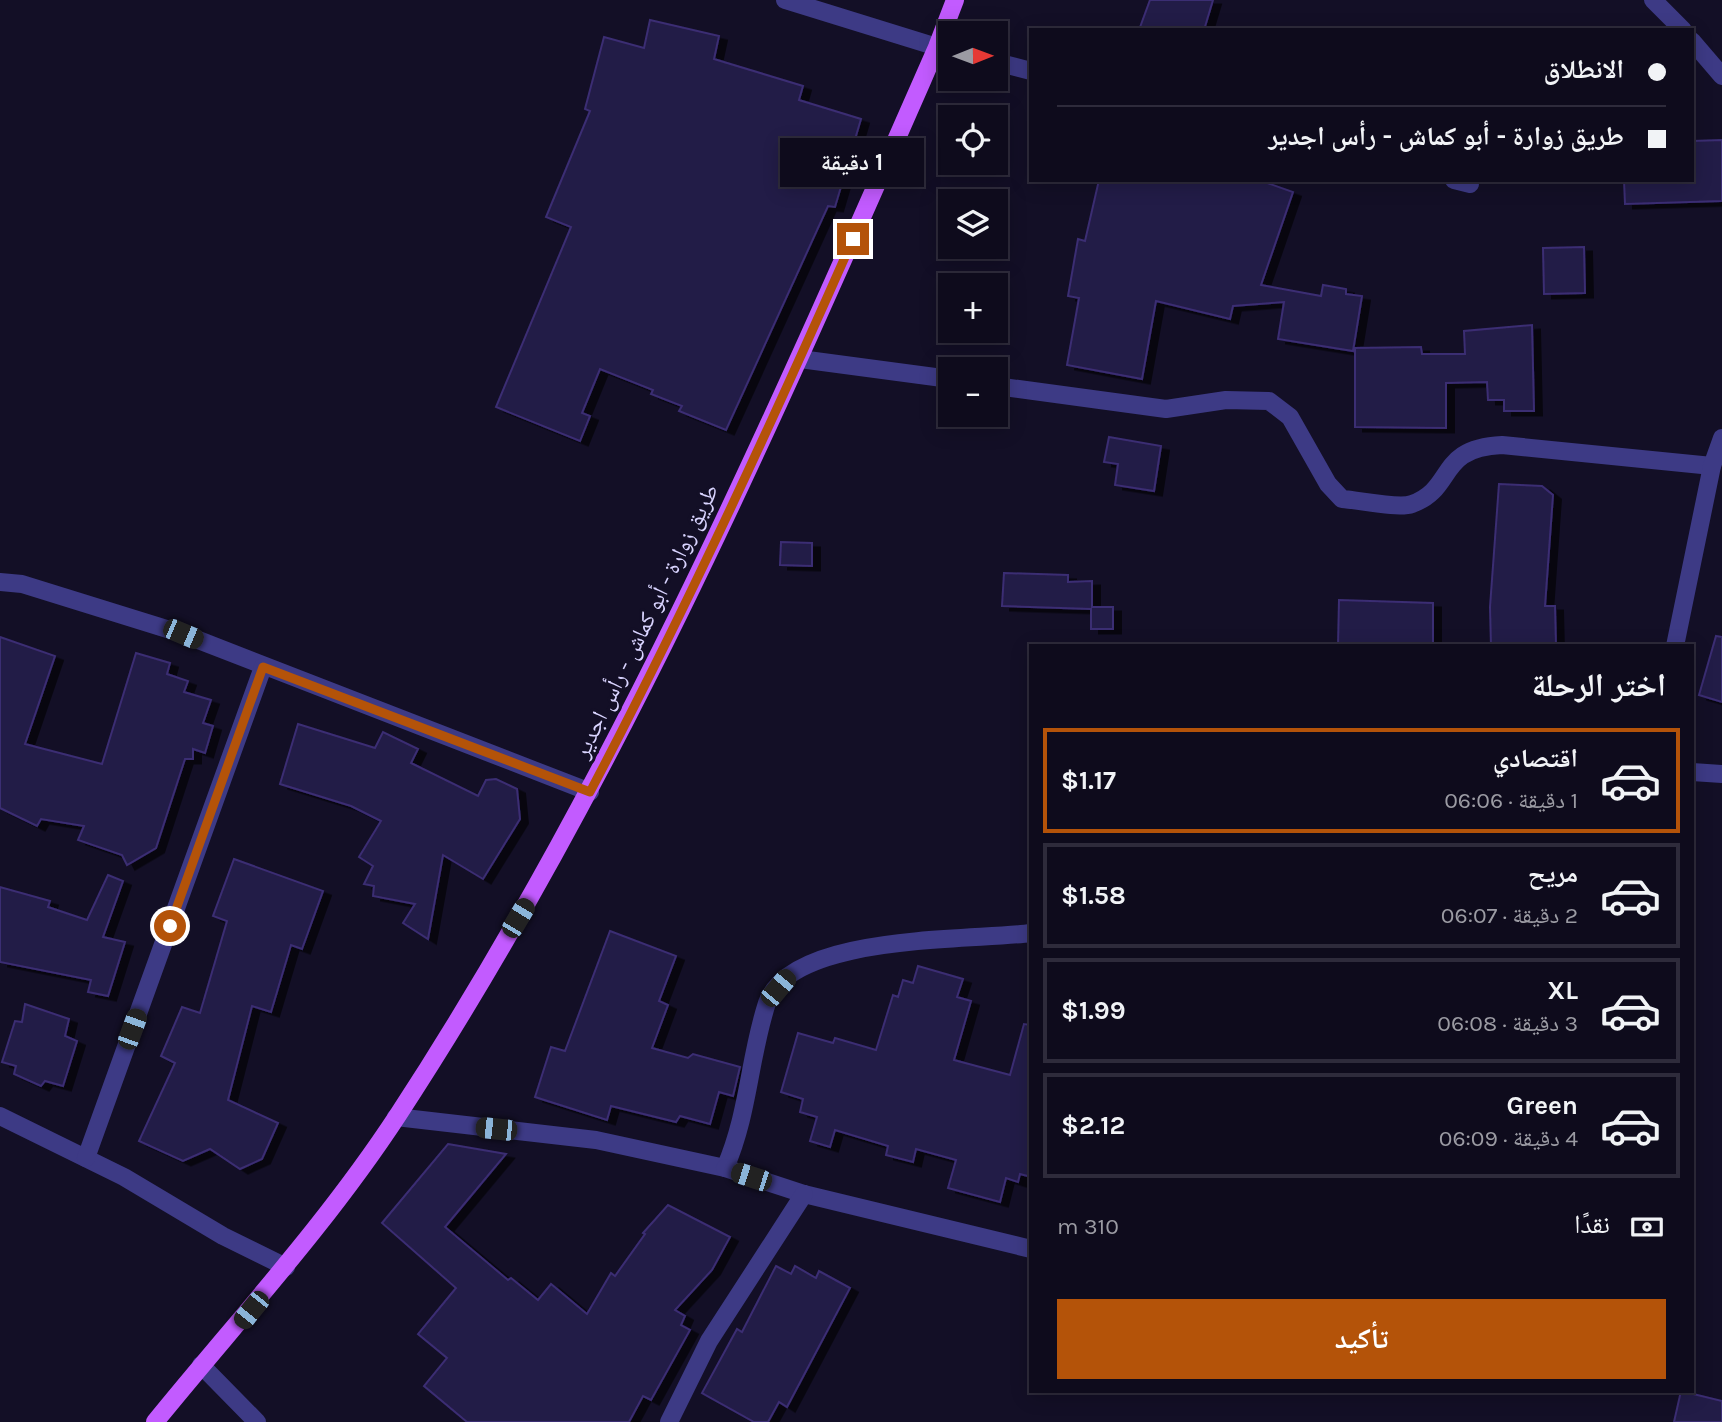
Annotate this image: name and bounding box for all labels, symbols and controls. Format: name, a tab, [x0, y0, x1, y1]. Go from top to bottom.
north arrow	[938, 21, 1008, 91]
map controls	[938, 21, 1008, 427]
text: الانطلاق	[1544, 54, 1624, 85]
button: locate	[938, 105, 1008, 175]
text: طريق زوارة - أبو كماش - رأس اجدير	[1269, 121, 1624, 152]
callout: 1 دقيقة	[781, 138, 925, 187]
text: 1 دقيقة	[821, 149, 883, 176]
button: layers	[938, 189, 1008, 259]
route end	[837, 223, 869, 255]
button: +	[938, 273, 1008, 343]
button: −	[938, 357, 1008, 427]
street label: طريق زوارة - أبو كماش - رأس اجدير	[567, 479, 724, 763]
car	[160, 616, 207, 652]
text: اختر الرحلة	[1532, 667, 1666, 704]
text: اقتصادي	[1493, 743, 1578, 774]
icon: car	[1599, 749, 1662, 812]
text: $1.17	[1061, 765, 1116, 796]
text: 1 دقيقة · 06:06	[1444, 787, 1578, 814]
text: مريح	[1528, 858, 1578, 889]
icon: car	[1599, 864, 1662, 927]
text: $1.58	[1061, 880, 1126, 911]
car	[499, 895, 538, 941]
text: 2 دقيقة · 06:07	[1441, 902, 1578, 929]
route start	[154, 910, 186, 942]
car	[757, 965, 800, 1011]
text: XL	[1547, 975, 1578, 1006]
icon: car	[1599, 979, 1662, 1042]
text: $1.99	[1061, 995, 1126, 1026]
car	[115, 1006, 150, 1052]
text: 3 دقيقة · 06:08	[1437, 1010, 1578, 1037]
text: Green	[1506, 1090, 1578, 1121]
icon: car	[1599, 1094, 1662, 1157]
text: $2.12	[1061, 1110, 1125, 1141]
car	[475, 1116, 518, 1142]
text: 4 دقيقة · 06:09	[1439, 1125, 1578, 1152]
car	[728, 1161, 775, 1193]
icon: cash	[1628, 1208, 1666, 1246]
text: نقدًا	[1574, 1209, 1610, 1240]
text: 310 m	[1057, 1213, 1119, 1240]
car	[230, 1287, 273, 1333]
button: تأكيد	[1057, 1299, 1666, 1379]

